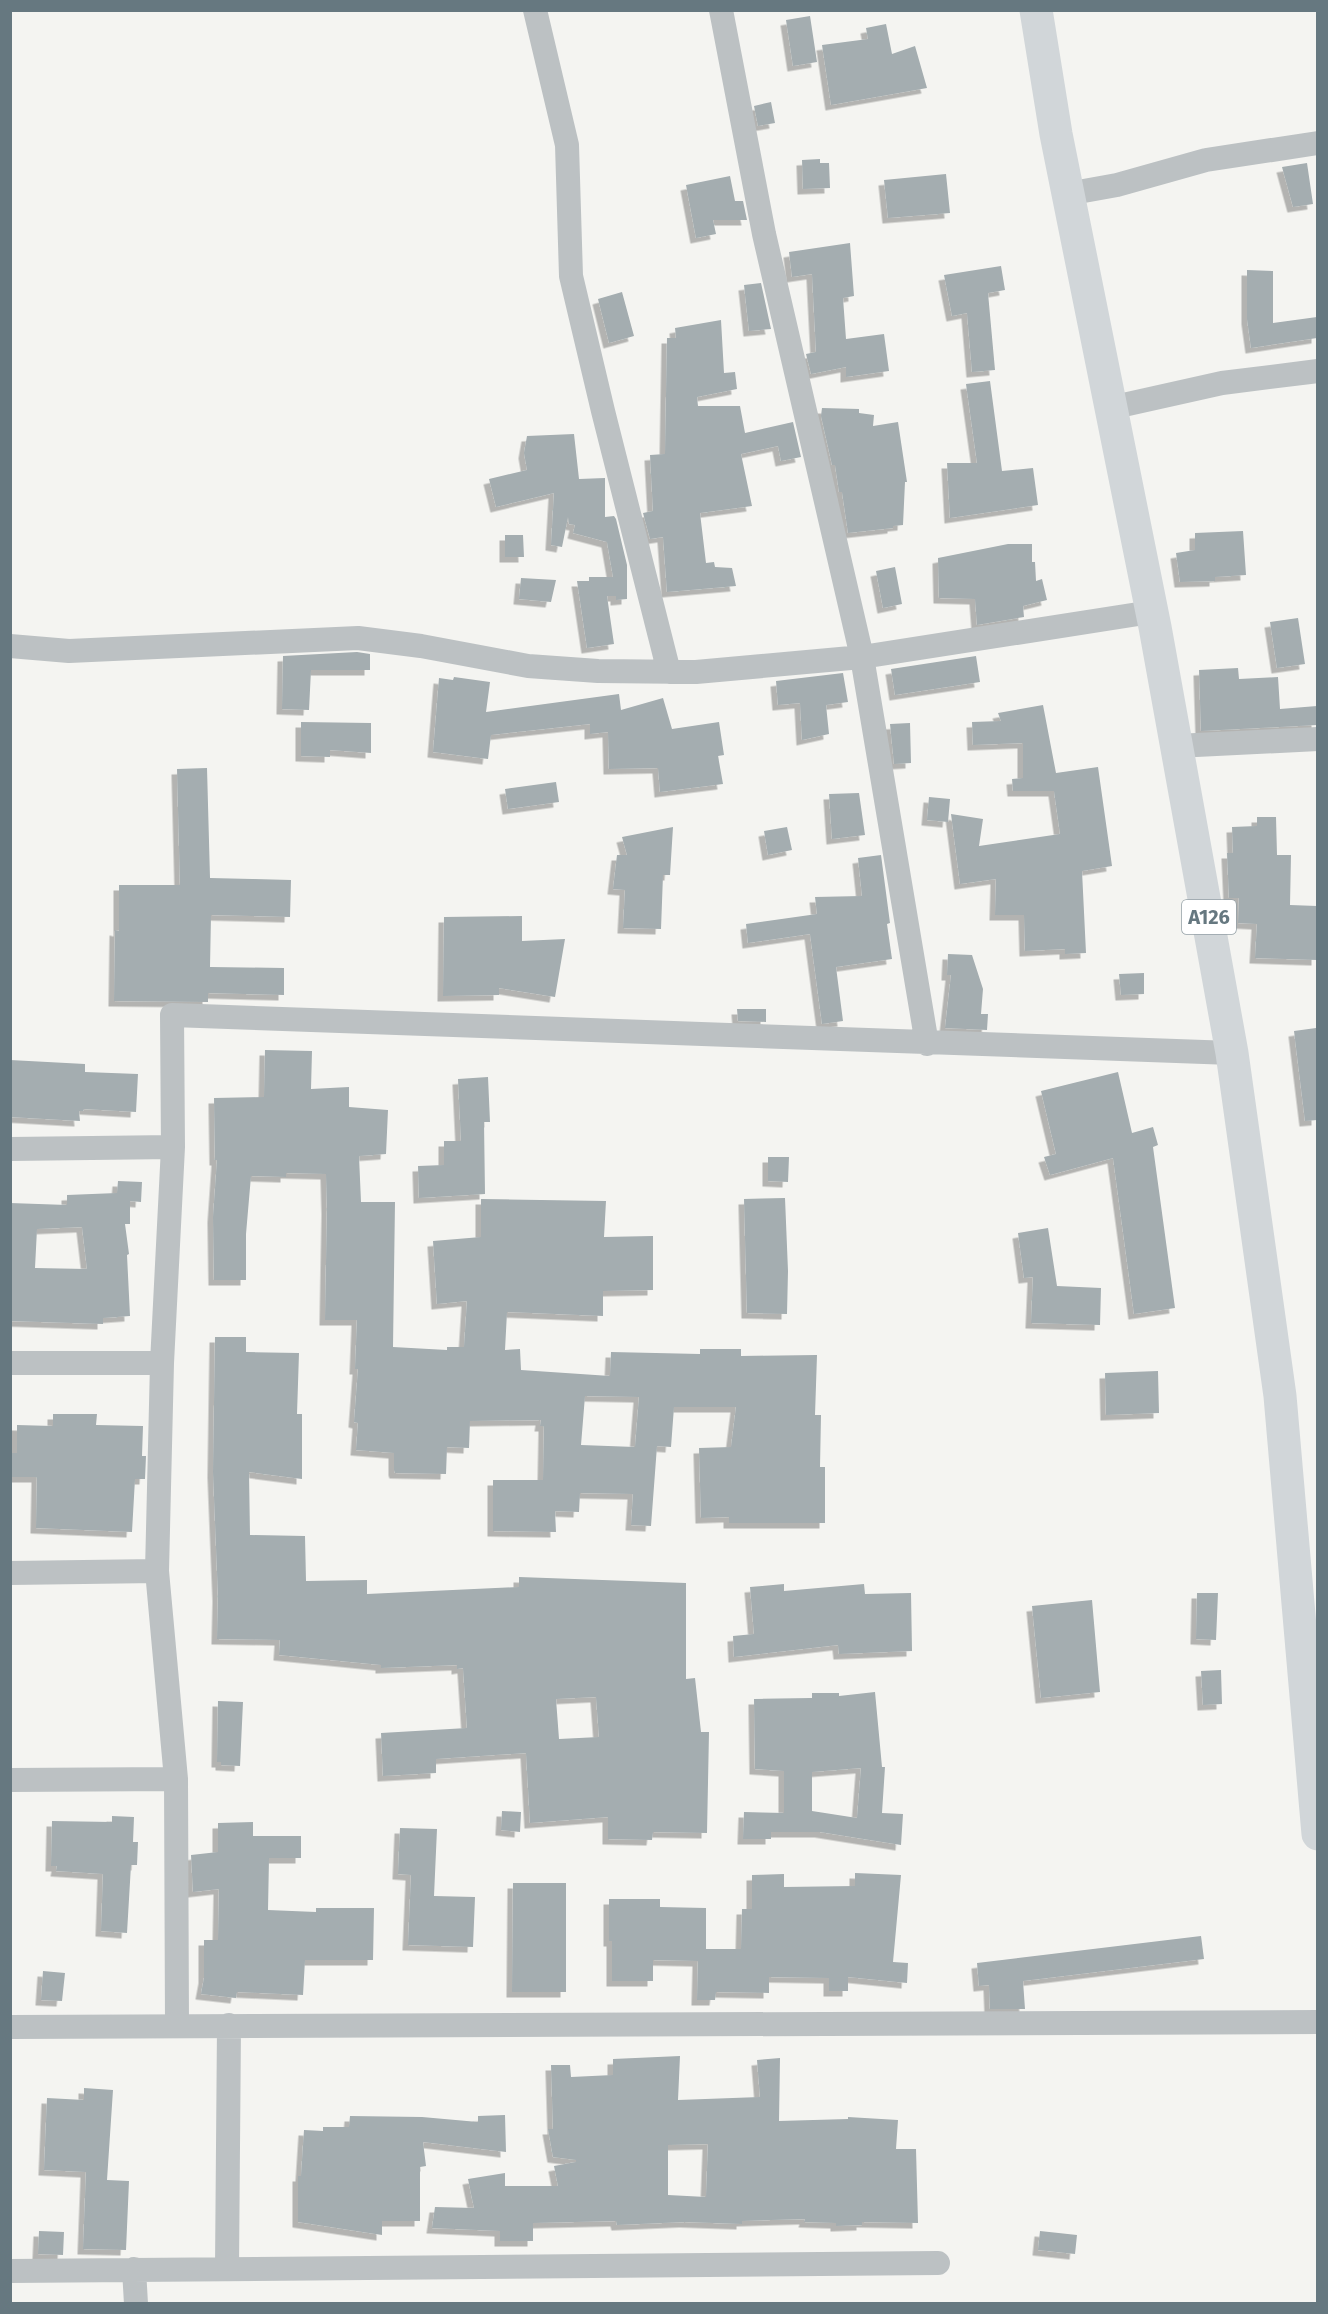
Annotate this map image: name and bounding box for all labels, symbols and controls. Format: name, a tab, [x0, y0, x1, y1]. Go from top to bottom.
road number: A126	[1182, 900, 1236, 934]

